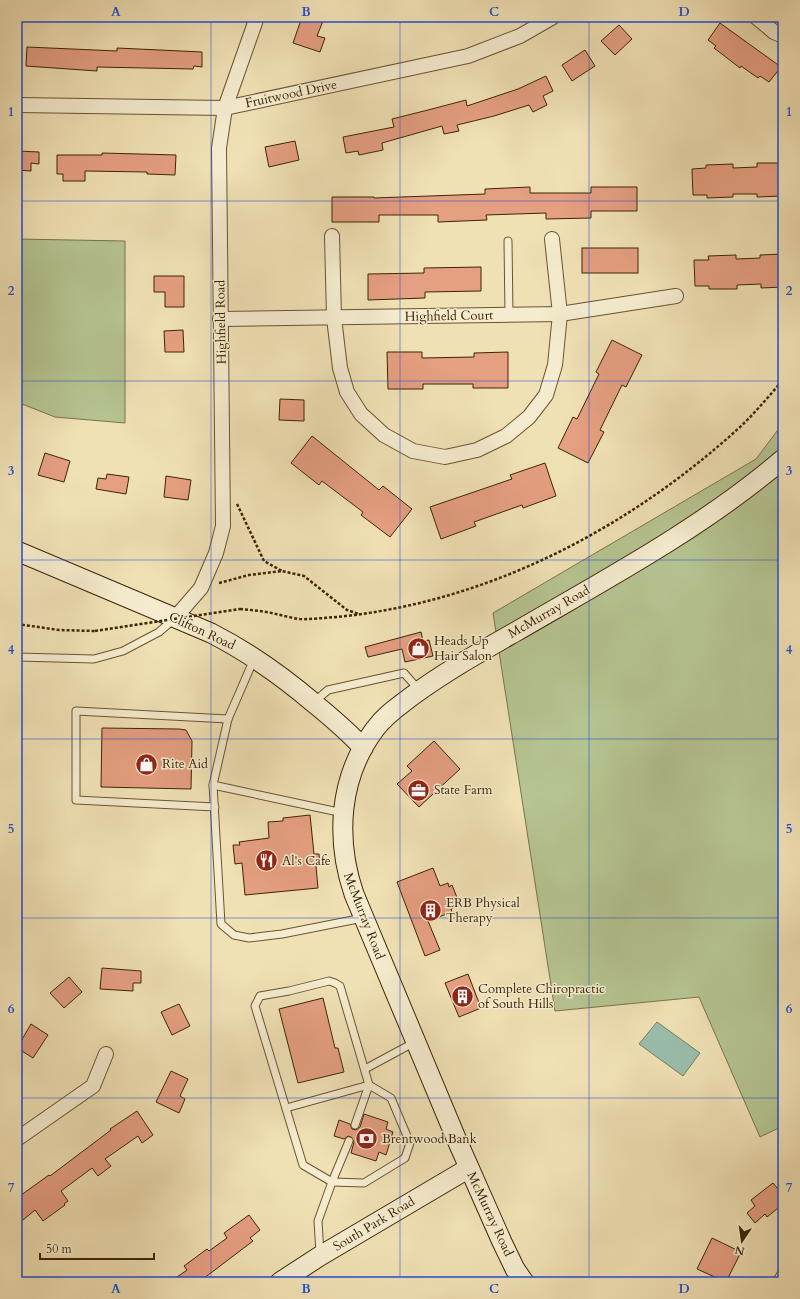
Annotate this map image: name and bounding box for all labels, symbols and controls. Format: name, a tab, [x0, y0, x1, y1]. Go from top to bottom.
text: A	[111, 3, 121, 21]
text: B	[301, 3, 311, 21]
text: C	[489, 3, 499, 21]
text: D	[678, 3, 690, 21]
street label: Fruitwood Drive	[243, 75, 339, 113]
text: 1	[8, 103, 14, 121]
text: 1	[786, 103, 792, 121]
street label: Highfield Road	[211, 280, 231, 364]
text: 2	[8, 282, 15, 300]
text: 2	[786, 282, 793, 300]
street label: Highfield Court	[404, 306, 494, 326]
text: 3	[8, 462, 15, 480]
text: 3	[786, 462, 793, 480]
street label: McMurray Road	[505, 581, 593, 643]
street label: Clifton Road	[166, 608, 238, 654]
place label: Heads Up Hair Salon	[434, 632, 493, 665]
shop icon: Heads Up Hair Salon	[406, 635, 432, 661]
text: 4	[8, 641, 15, 659]
text: 4	[786, 641, 793, 659]
shop icon: Rite Aid	[133, 751, 159, 777]
place label: Rite Aid	[162, 755, 208, 773]
office icon: State Farm	[405, 777, 431, 803]
place label: State Farm	[434, 781, 493, 799]
text: 5	[8, 820, 14, 838]
text: 5	[786, 820, 792, 838]
restaurant icon: Al's Cafe	[253, 848, 279, 874]
place label: Al's Cafe	[282, 852, 331, 870]
street label: McMurray Road	[339, 870, 389, 962]
place label: ERB Physical Therapy	[446, 894, 521, 927]
building icon: ERB Physical Therapy	[417, 897, 443, 923]
place label: Complete Chiropractic of South Hills	[478, 980, 605, 1013]
building icon: Complete Chiropractic of South Hills	[450, 983, 476, 1009]
text: 6	[8, 1000, 15, 1018]
text: 6	[786, 1000, 793, 1018]
bank icon: Brentwood Bank	[353, 1126, 379, 1152]
place label: Brentwood Bank	[382, 1130, 477, 1148]
street label: McMurray Road	[462, 1169, 518, 1259]
text: 7	[8, 1179, 15, 1197]
text: 7	[786, 1179, 793, 1197]
street label: South Park Road	[330, 1192, 418, 1256]
north arrow	[722, 1221, 762, 1261]
scale bar	[40, 1235, 154, 1261]
text: 50 m	[46, 1241, 73, 1257]
text: N	[733, 1242, 746, 1259]
text: A	[111, 1280, 121, 1298]
text: B	[301, 1280, 311, 1298]
text: C	[489, 1280, 499, 1298]
text: D	[678, 1280, 690, 1298]

